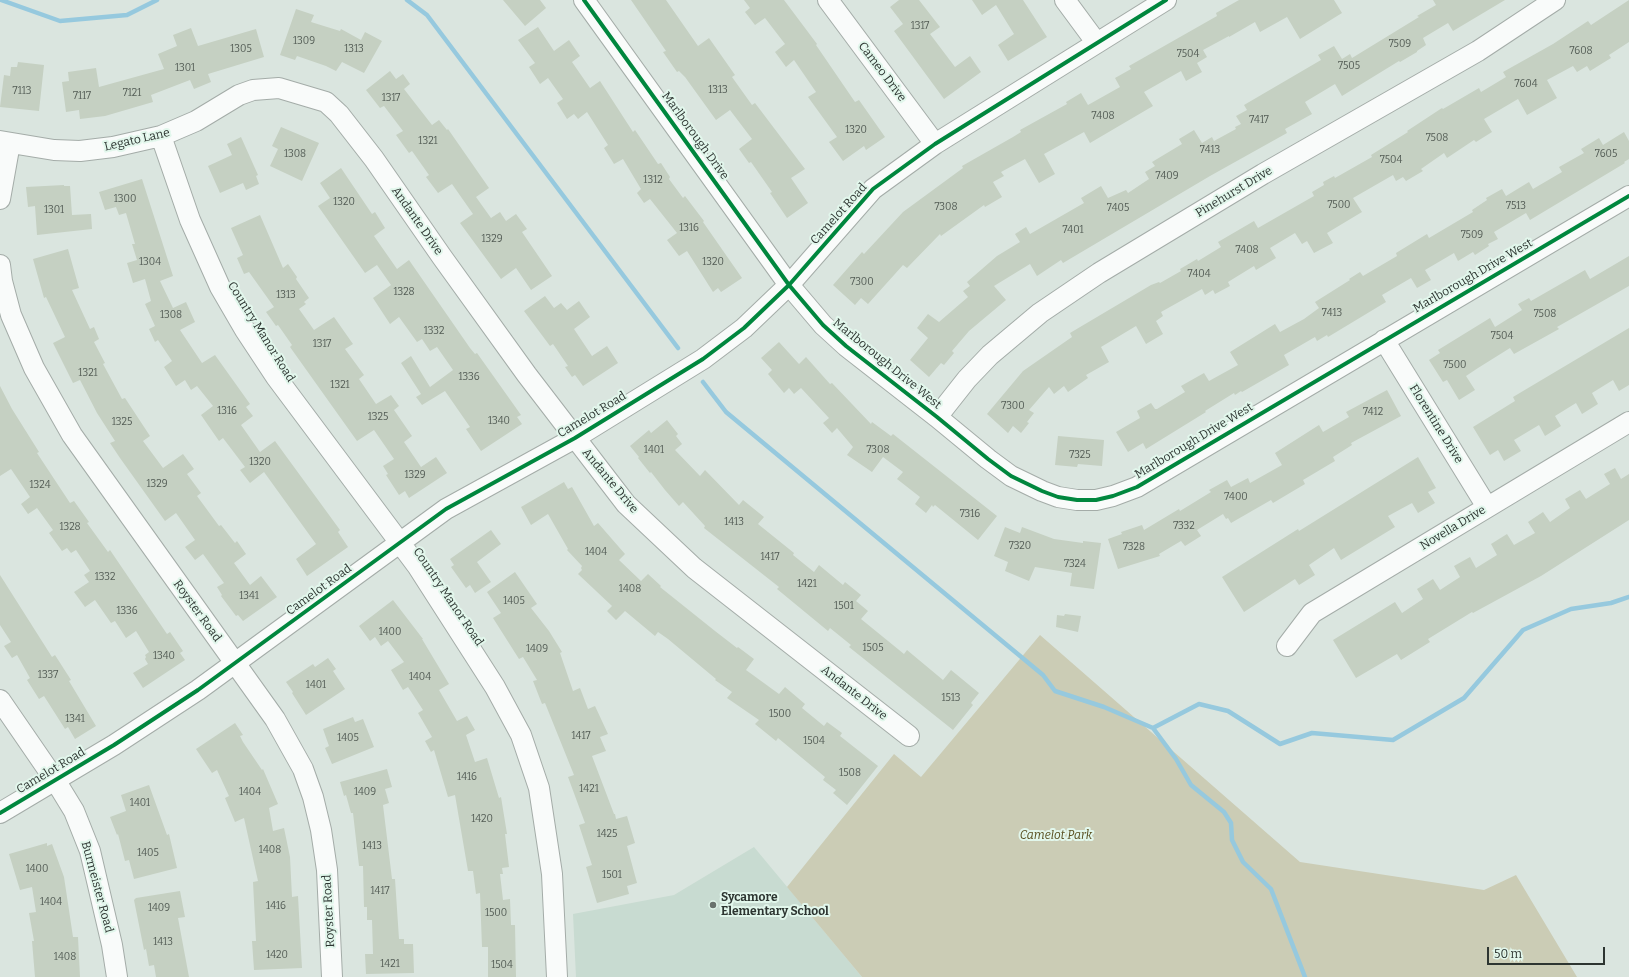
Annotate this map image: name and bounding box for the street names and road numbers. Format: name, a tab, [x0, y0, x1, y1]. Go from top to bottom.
street label: Cameo Drive	[855, 39, 909, 105]
street label: Marlborough Drive	[658, 89, 732, 183]
street label: Legato Lane	[103, 125, 171, 155]
street label: Pinehurst Drive	[1193, 163, 1275, 221]
street label: Camelot Road	[808, 180, 870, 248]
street label: Andante Drive	[388, 184, 446, 258]
street label: Marlborough Drive West	[1411, 236, 1535, 316]
street label: Country Manor Road	[224, 279, 298, 385]
street label: Marlborough Drive West	[830, 316, 944, 412]
street label: Florentine Drive	[1406, 382, 1466, 466]
street label: Camelot Road	[555, 389, 629, 441]
street label: Marlborough Drive West	[1132, 400, 1256, 482]
street label: Andante Drive	[579, 446, 641, 516]
street label: Novella Drive	[1418, 503, 1488, 553]
street label: Country Manor Road	[410, 545, 486, 649]
street label: Camelot Road	[283, 561, 355, 619]
street label: Royster Road	[170, 577, 224, 645]
street label: Andante Drive	[818, 663, 890, 723]
street label: Camelot Road	[14, 745, 88, 797]
street label: Burmeister Road	[78, 840, 116, 934]
street label: Royster Road	[320, 874, 338, 948]

